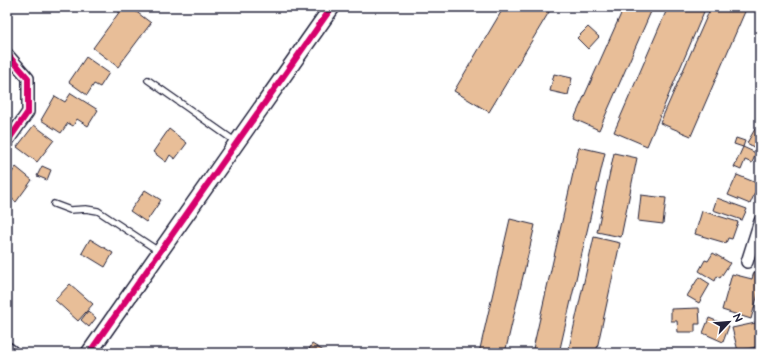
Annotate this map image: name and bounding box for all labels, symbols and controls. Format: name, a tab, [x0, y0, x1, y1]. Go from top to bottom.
north arrow	[709, 302, 749, 342]
text: N	[729, 311, 746, 324]

